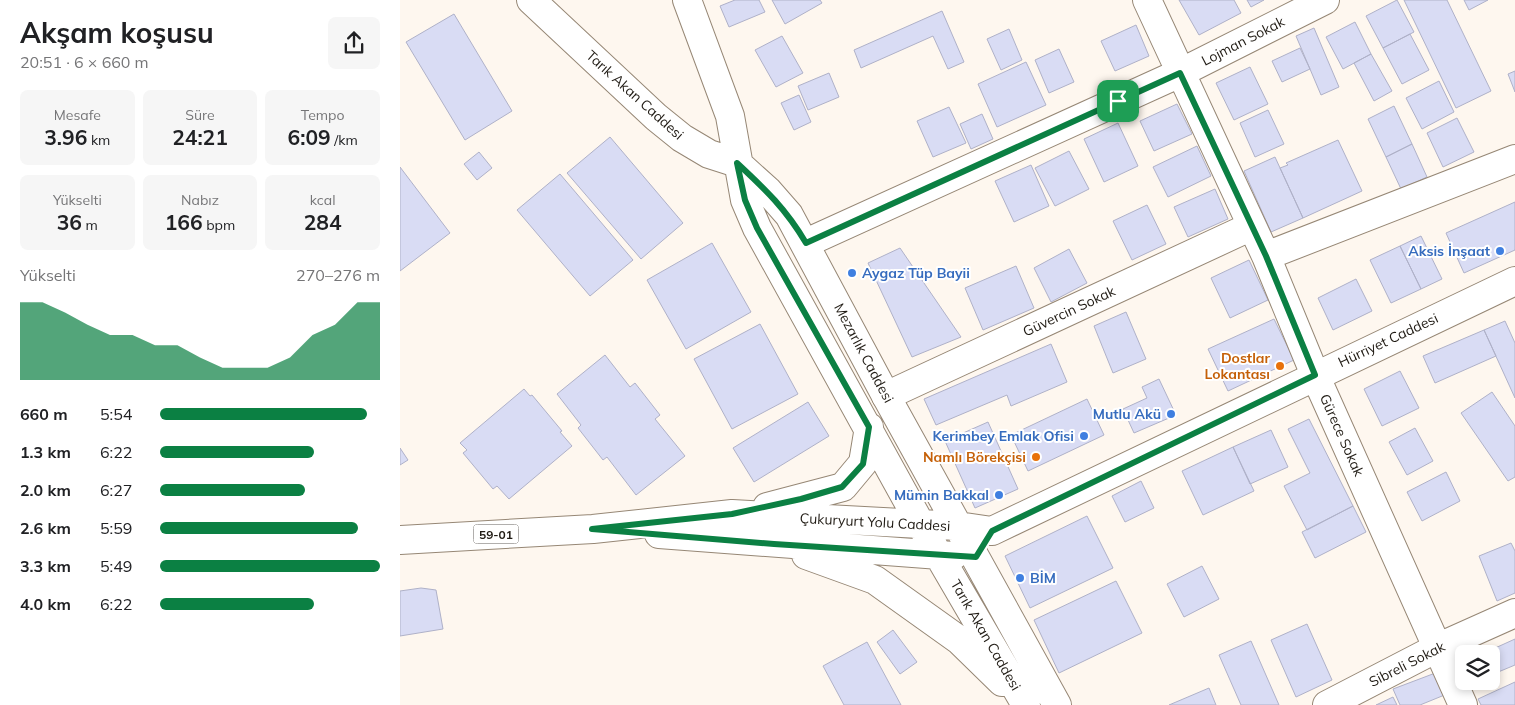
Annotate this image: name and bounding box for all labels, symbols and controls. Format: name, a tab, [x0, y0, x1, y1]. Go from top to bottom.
street label: Lojman Sokak	[1198, 12, 1288, 70]
text: Akşam koşusu	[20, 15, 214, 50]
button: share	[328, 17, 380, 69]
street label: Tarık Akan Caddesi	[582, 46, 688, 144]
text: 20:51 · 6 × 660 m	[20, 52, 149, 72]
pin	[1097, 80, 1139, 122]
icon: arrive	[1104, 87, 1132, 115]
text: Mesafe	[54, 106, 101, 124]
text: Süre	[185, 106, 215, 124]
text: Tempo	[301, 106, 345, 124]
text: 3.96	[44, 124, 87, 150]
text: 24:21	[172, 124, 228, 150]
text: 6:09	[288, 124, 331, 150]
text: km	[87, 131, 110, 149]
text: /km	[331, 131, 358, 149]
text: Yükselti	[53, 191, 102, 209]
text: Nabız	[181, 191, 219, 209]
text: kcal	[310, 191, 335, 209]
text: 36	[57, 209, 82, 235]
text: 166	[165, 209, 203, 235]
text: 284	[304, 209, 342, 235]
text: m	[82, 216, 98, 234]
text: bpm	[203, 216, 235, 234]
place label: Aksis İnşaat	[1408, 242, 1491, 260]
marker: Aksis İnşaat	[1494, 245, 1506, 257]
place label: Aygaz Tüp Bayii	[862, 264, 970, 282]
text: Yükselti	[20, 265, 76, 285]
text: 270–276 m	[296, 265, 380, 285]
marker: Aygaz Tüp Bayii	[846, 267, 858, 279]
street label: Güvercin Sokak	[1020, 281, 1119, 340]
street label: Mezarlık Caddesi	[830, 300, 898, 406]
street label: Hürriyet Caddesi	[1335, 309, 1441, 371]
place label: Dostlar Lokantası	[1205, 349, 1270, 383]
marker: Dostlar Lokantası	[1274, 360, 1286, 372]
street label: Gürece Sokak	[1316, 391, 1369, 480]
text: 660 m	[20, 404, 68, 424]
text: 5:54	[100, 404, 132, 424]
place label: Mutlu Akü	[1093, 405, 1161, 423]
marker: Mutlu Akü	[1165, 408, 1177, 420]
place label: Kerimbey Emlak Ofisi	[932, 427, 1074, 445]
marker: Kerimbey Emlak Ofisi	[1078, 430, 1090, 442]
text: 1.3 km	[20, 442, 71, 462]
text: 6:22	[100, 442, 132, 462]
place label: Namlı Börekçisi	[923, 448, 1026, 466]
marker: Namlı Börekçisi	[1030, 451, 1042, 463]
text: 2.0 km	[20, 480, 71, 500]
text: 6:27	[100, 480, 132, 500]
place label: Mümin Bakkal	[894, 486, 989, 504]
marker: Mümin Bakkal	[993, 489, 1005, 501]
street label: Çukuryurt Yolu Caddesi	[799, 509, 951, 535]
text: 2.6 km	[20, 518, 71, 538]
text: 5:59	[100, 518, 132, 538]
road number: 59-01	[474, 524, 518, 544]
text: 3.3 km	[20, 556, 71, 576]
text: 5:49	[100, 556, 132, 576]
place label: BİM	[1030, 569, 1056, 587]
marker: BİM	[1014, 572, 1026, 584]
street label: Tarık Akan Caddesi	[947, 576, 1025, 694]
text: 4.0 km	[20, 594, 71, 614]
text: 6:22	[100, 594, 132, 614]
street label: Sibreli Sokak	[1366, 637, 1449, 691]
map controls	[1455, 645, 1500, 690]
button: layers	[1455, 645, 1500, 690]

